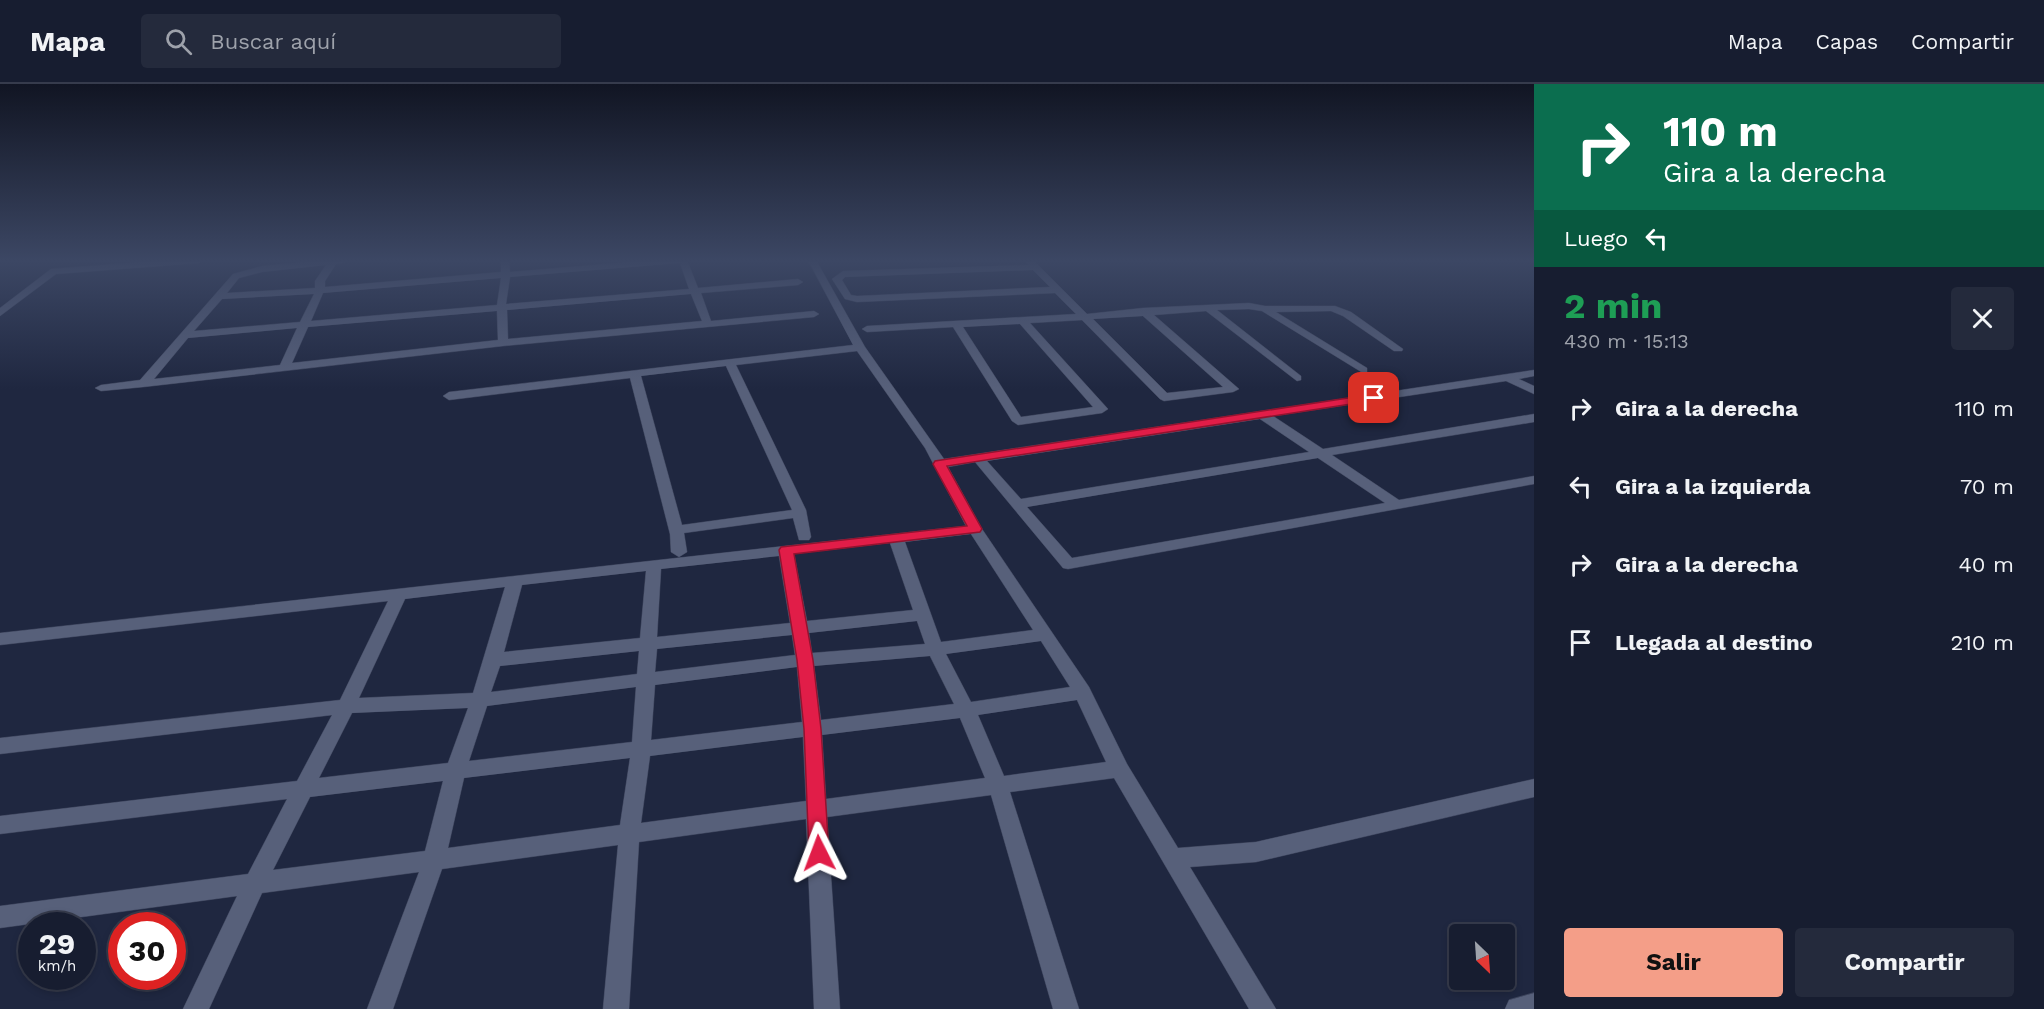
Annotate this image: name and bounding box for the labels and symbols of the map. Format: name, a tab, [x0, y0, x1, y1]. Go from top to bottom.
pin	[1348, 372, 1399, 423]
position arrow	[787, 821, 851, 885]
speed limit sign: 30	[108, 912, 186, 990]
north arrow	[1449, 924, 1515, 990]

